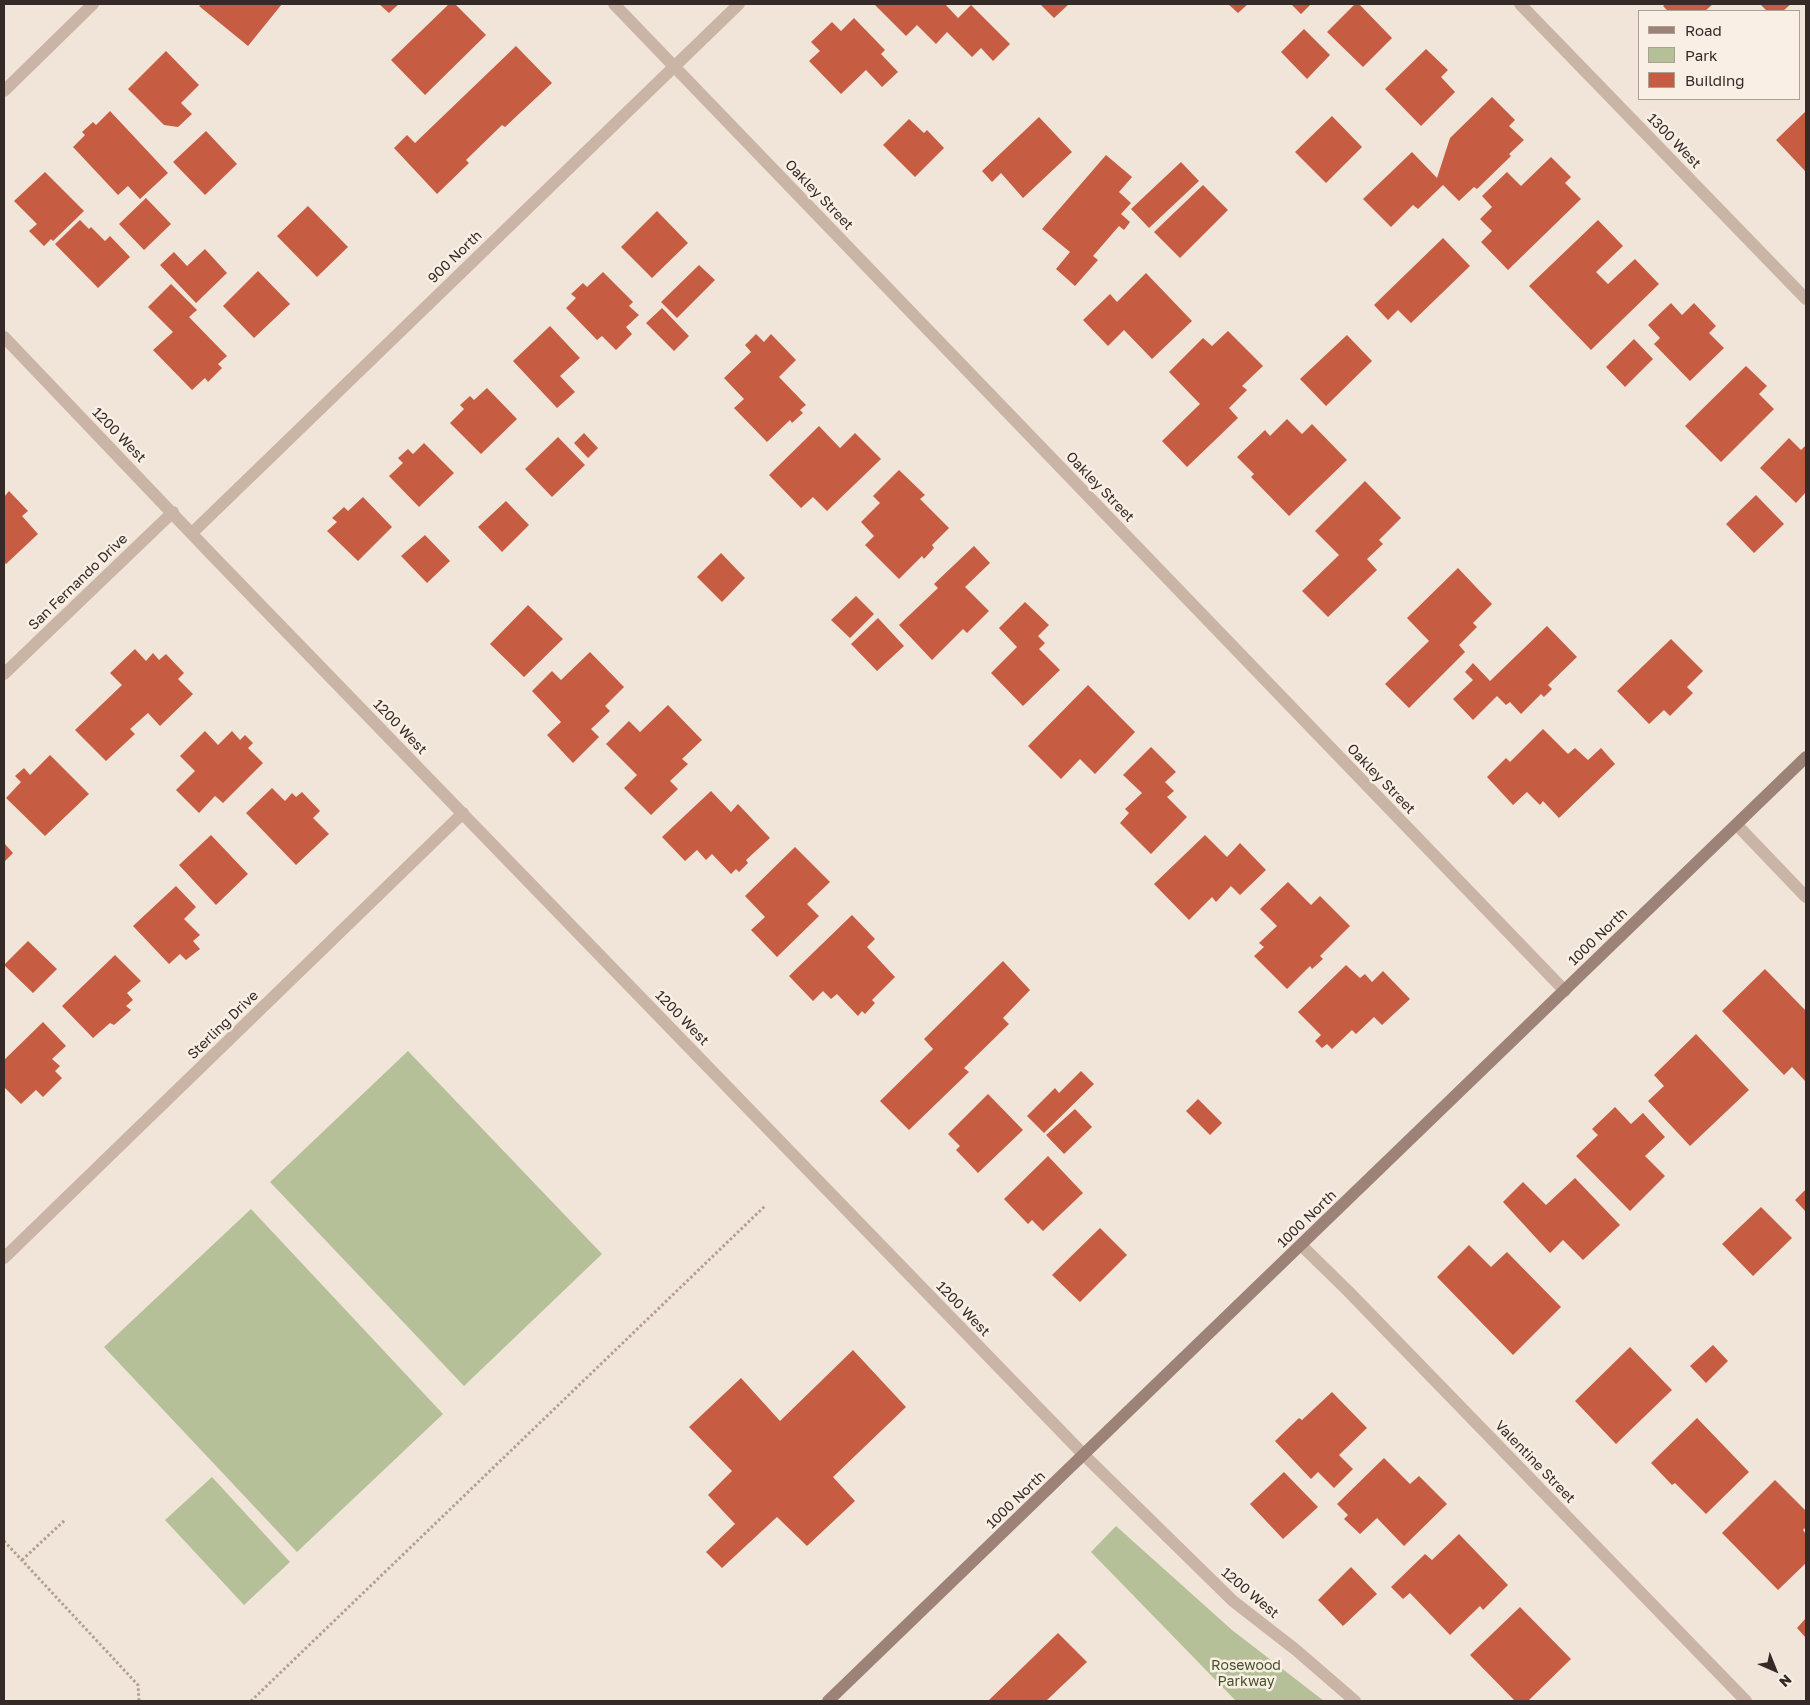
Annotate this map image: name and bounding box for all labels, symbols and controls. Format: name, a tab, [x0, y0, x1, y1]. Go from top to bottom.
legend	[1638, 10, 1800, 100]
text: Road	[1685, 21, 1722, 39]
text: Park	[1685, 46, 1717, 64]
text: Building	[1685, 71, 1745, 89]
street label: 1300 West	[1644, 110, 1704, 172]
street label: Oakley Street	[781, 156, 857, 234]
street label: 900 North	[425, 227, 485, 287]
street label: 1200 West	[89, 404, 149, 466]
street label: Oakley Street	[1062, 448, 1138, 526]
street label: San Fernando Drive	[25, 530, 131, 634]
street label: 1200 West	[370, 696, 430, 758]
street label: Oakley Street	[1343, 740, 1419, 818]
street label: 1000 North	[1565, 905, 1631, 969]
street label: Sterling Drive	[184, 987, 262, 1063]
street label: 1200 West	[652, 987, 712, 1049]
street label: 1000 North	[1274, 1187, 1340, 1251]
street label: 1200 West	[933, 1278, 993, 1340]
street label: Valentine Street	[1491, 1417, 1579, 1507]
street label: 1000 North	[983, 1468, 1049, 1532]
street label: 1200 West	[1218, 1564, 1282, 1622]
north arrow	[1750, 1645, 1800, 1695]
park label: Rosewood Parkway	[1211, 1658, 1281, 1690]
text: N	[1776, 1671, 1796, 1691]

